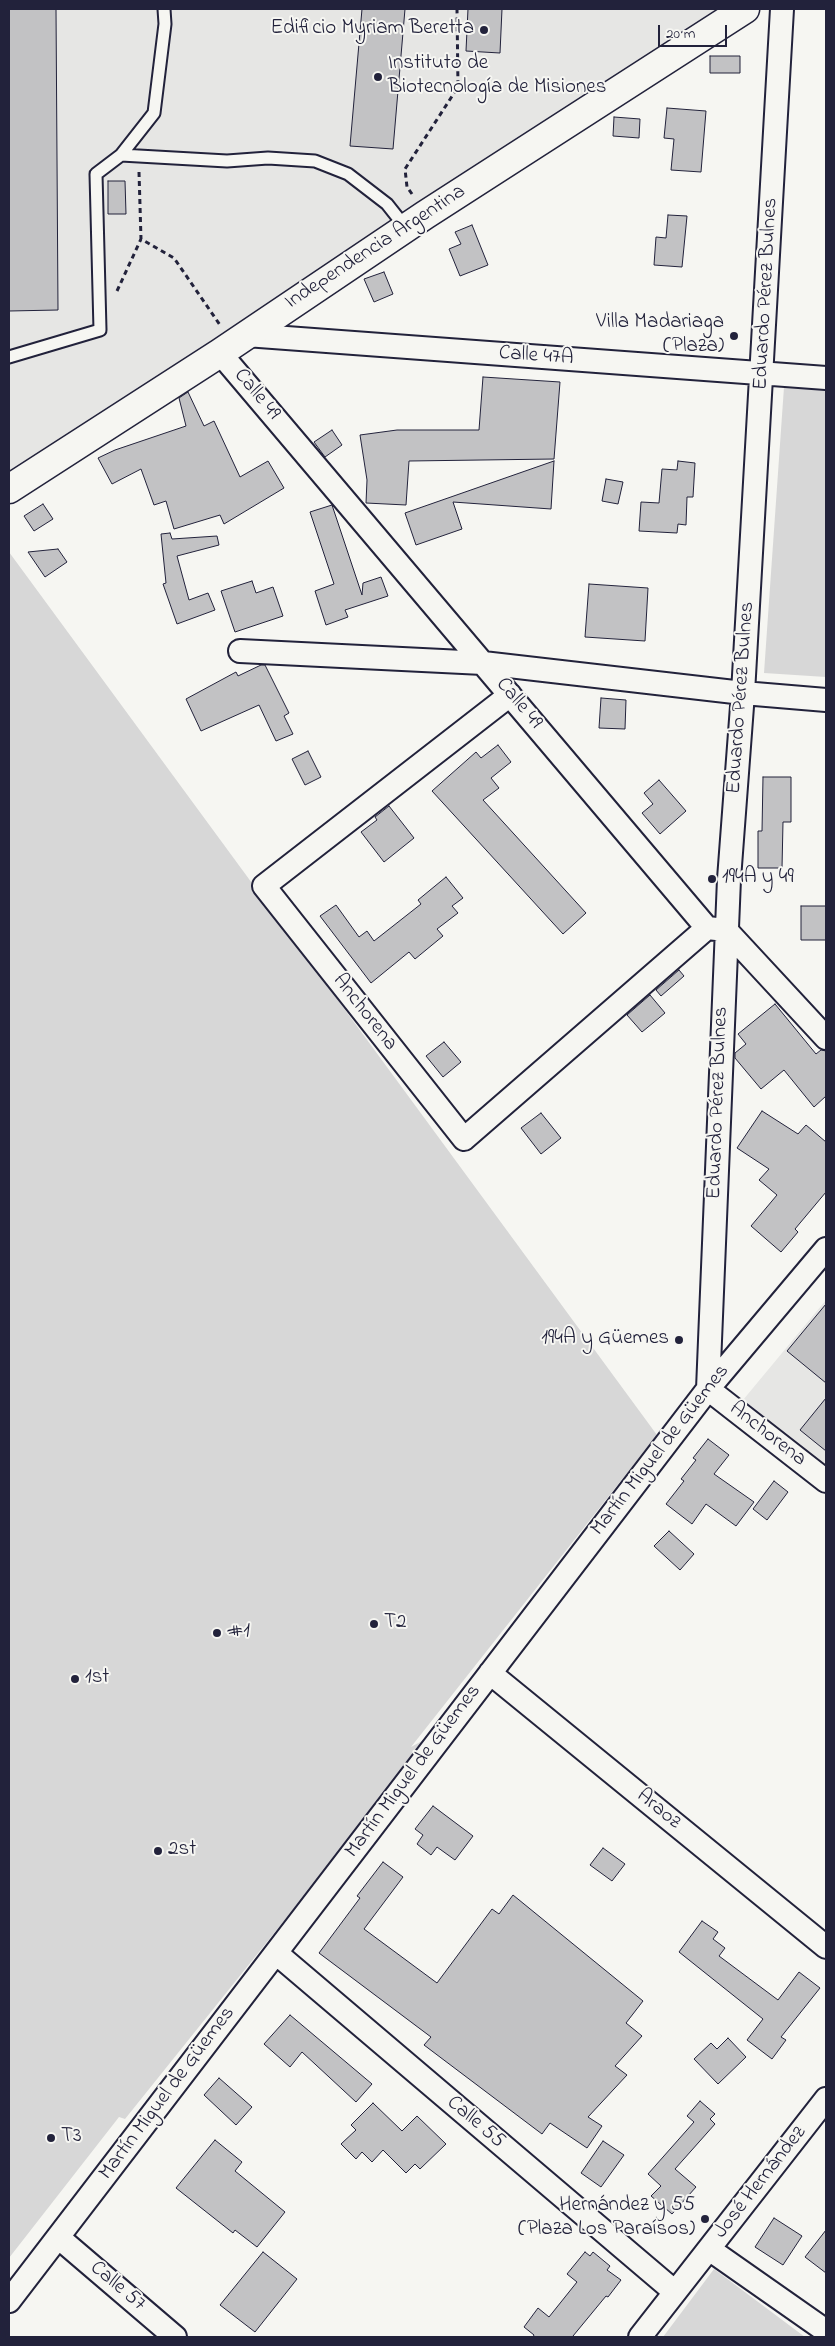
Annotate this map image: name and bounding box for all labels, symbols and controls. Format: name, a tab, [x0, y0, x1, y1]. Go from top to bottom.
scale bar	[660, 15, 729, 47]
place label: Edificio Myriam Beretta	[270, 17, 474, 43]
text: 20 m	[666, 23, 695, 45]
marker: Edificio Myriam Beretta	[478, 24, 490, 36]
place label: Instituto de Biotecnología de Misiones	[388, 52, 606, 102]
marker: Instituto de Biotecnología de Misiones	[372, 71, 384, 83]
street label: Independencia Argentina	[281, 180, 471, 316]
street label: Eduardo Pérez Bulnes	[749, 197, 785, 391]
place label: Villa Madariaga (Plaza)	[596, 311, 724, 361]
marker: Villa Madariaga (Plaza)	[728, 330, 740, 342]
street label: Calle 47A	[498, 342, 574, 372]
street label: Calle 49	[227, 364, 285, 426]
street label: Eduardo Pérez Bulnes	[723, 601, 761, 795]
street label: Calle 49	[489, 673, 547, 735]
place label: 194A y 49	[722, 866, 794, 892]
marker: 194A y 49	[706, 873, 718, 885]
street label: Anchorena	[326, 969, 402, 1057]
street label: Eduardo Pérez Bulnes	[703, 1006, 735, 1200]
place label: 194A y Güemes	[541, 1327, 669, 1353]
marker: 194A y Güemes	[673, 1334, 685, 1346]
street label: Martín Miguel de Güemes	[586, 1360, 736, 1542]
street label: Anchorena	[723, 1397, 811, 1473]
place label: T2	[384, 1611, 406, 1637]
marker: T2	[368, 1618, 380, 1630]
place label: #1	[227, 1620, 250, 1646]
marker: #1	[211, 1627, 223, 1639]
place label: 1st	[85, 1666, 109, 1692]
marker: 1st	[69, 1673, 81, 1685]
street label: Martín Miguel de Güemes	[341, 1680, 487, 1864]
street label: Araoz	[630, 1784, 686, 1836]
place label: 2st	[168, 1838, 196, 1864]
marker: 2st	[152, 1845, 164, 1857]
street label: Martín Miguel de Güemes	[95, 2002, 241, 2186]
street label: Calle 55	[441, 2091, 509, 2155]
street label: José Hernández	[709, 2122, 813, 2244]
place label: T3	[61, 2125, 82, 2151]
marker: T3	[45, 2132, 57, 2144]
place label: Hernández y 55 (Plaza Los Paraísos)	[518, 2194, 695, 2244]
marker: Hernández y 55 (Plaza Los Paraísos)	[699, 2213, 711, 2225]
street label: Calle 57	[84, 2256, 150, 2318]

